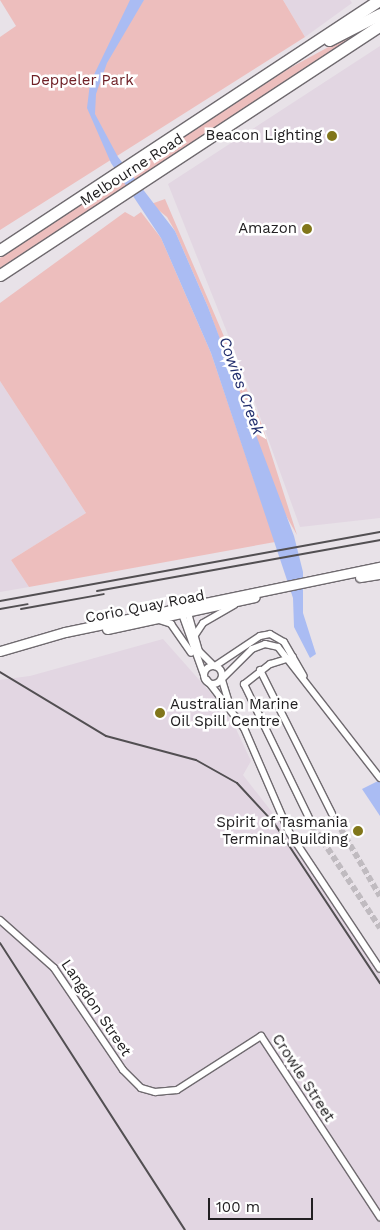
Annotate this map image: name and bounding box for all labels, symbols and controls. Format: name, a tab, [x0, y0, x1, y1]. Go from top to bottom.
park label: Deppeler Park	[30, 72, 134, 90]
place label: Beacon Lighting	[206, 127, 322, 145]
street label: Melbourne Road	[77, 130, 187, 210]
marker: Beacon Lighting	[326, 130, 338, 142]
place label: Amazon	[238, 220, 297, 238]
marker: Amazon	[301, 223, 313, 235]
water label: Cowies Creek	[214, 334, 268, 438]
street label: Corio Quay Road	[84, 587, 206, 627]
place label: Australian Marine Oil Spill Centre	[170, 695, 298, 730]
marker: Australian Marine Oil Spill Centre	[154, 707, 166, 719]
place label: Spirit of Tasmania Terminal Building	[215, 813, 348, 848]
marker: Spirit of Tasmania Terminal Building	[352, 825, 364, 837]
street label: Langdon Street	[57, 956, 135, 1060]
street label: Crowle Street	[268, 1031, 338, 1125]
scale bar	[210, 1188, 315, 1220]
text: 100 m	[216, 1198, 260, 1216]

